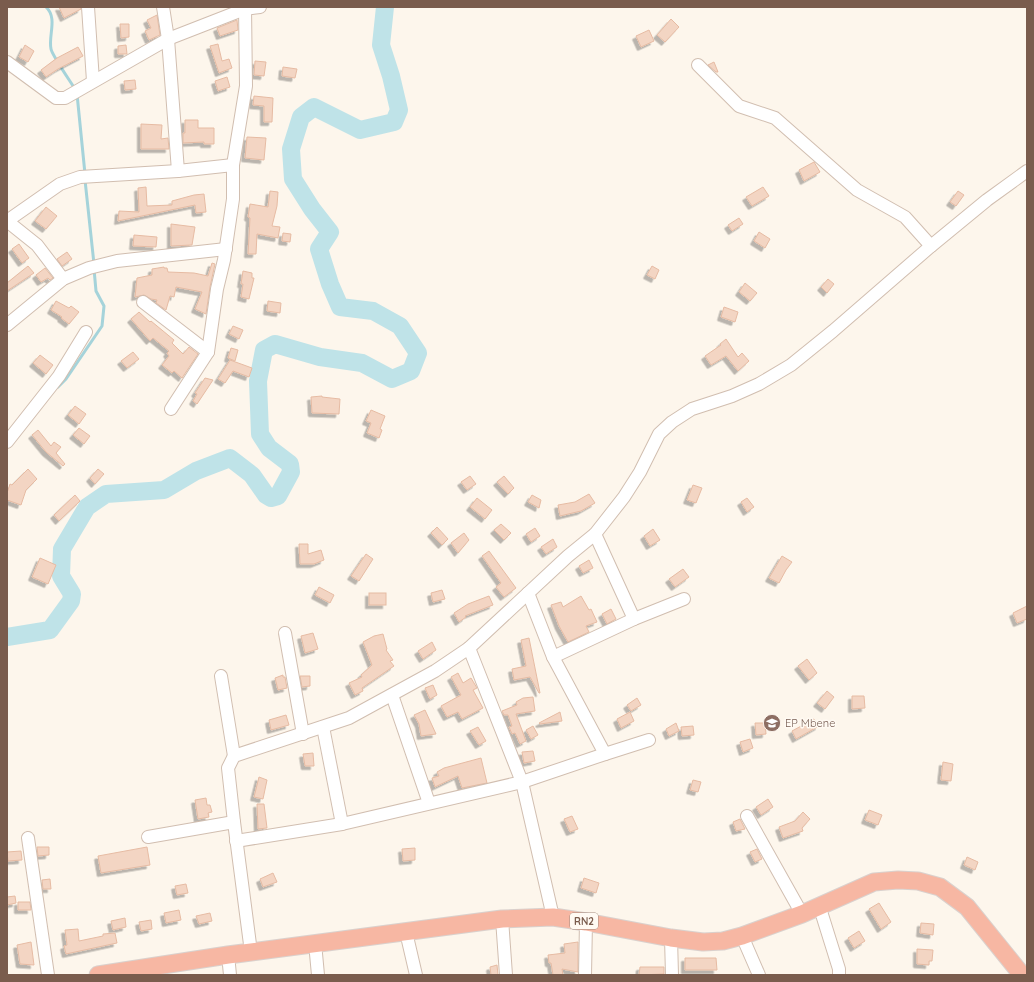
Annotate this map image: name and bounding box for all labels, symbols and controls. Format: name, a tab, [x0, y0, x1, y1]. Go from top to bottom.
school or university icon: EP Mbene	[762, 713, 782, 733]
place label: EP Mbene	[785, 716, 835, 730]
road number: RN2	[570, 913, 598, 929]

